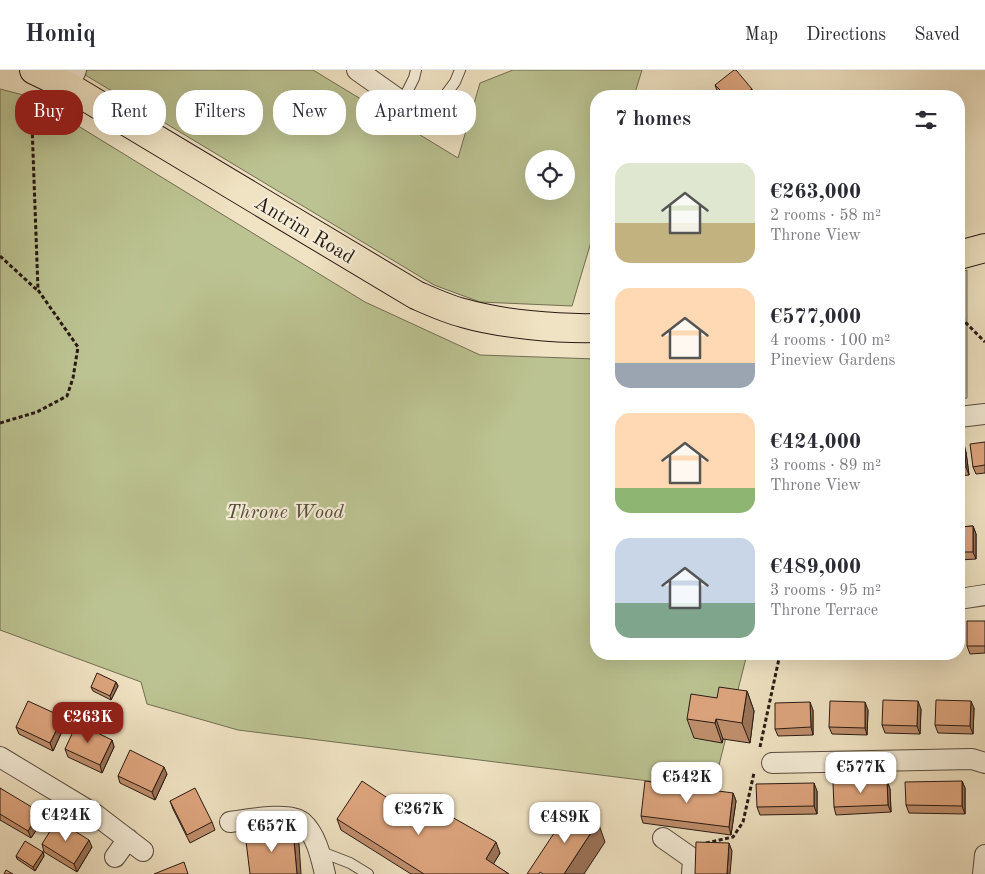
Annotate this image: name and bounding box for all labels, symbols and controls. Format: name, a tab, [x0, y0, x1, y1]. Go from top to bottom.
text: Homiq	[25, 23, 96, 47]
text: Map	[745, 26, 778, 44]
text: Directions	[806, 26, 886, 44]
text: Saved	[914, 26, 960, 44]
chip: Buy	[15, 90, 83, 135]
chip: Rent	[93, 90, 166, 135]
chip: Filters	[176, 90, 263, 135]
chip: New	[273, 90, 346, 135]
chip: Apartment	[356, 90, 476, 135]
icon: filters	[912, 106, 940, 134]
text: 7 homes	[615, 109, 691, 130]
map controls	[525, 150, 575, 200]
button: locate	[525, 150, 575, 200]
text: €263,000	[770, 182, 861, 203]
icon: home	[655, 183, 715, 243]
street label: Antrim Road	[251, 193, 357, 268]
text: 2 rooms · 58 m²	[770, 208, 881, 224]
text: Throne View	[770, 228, 861, 244]
text: €577,000	[770, 307, 861, 328]
icon: home	[655, 308, 715, 368]
text: 4 rooms · 100 m²	[770, 333, 890, 349]
text: Pineview Gardens	[770, 353, 896, 369]
text: €424,000	[770, 432, 861, 453]
icon: home	[655, 433, 715, 493]
text: 3 rooms · 89 m²	[770, 458, 881, 474]
text: Throne View	[770, 478, 861, 494]
park label: Throne Wood	[226, 503, 344, 523]
text: €489,000	[770, 557, 861, 578]
icon: home	[655, 558, 715, 618]
text: 3 rooms · 95 m²	[770, 583, 881, 599]
text: Throne Terrace	[770, 603, 878, 619]
pin: €263K	[53, 702, 123, 744]
text: €263K	[63, 710, 113, 726]
pin: €577K	[826, 752, 896, 794]
text: €577K	[836, 760, 886, 776]
pin: €542K	[652, 762, 722, 804]
text: €542K	[662, 770, 712, 786]
pin: €267K	[384, 794, 454, 836]
pin: €424K	[31, 800, 101, 842]
text: €267K	[394, 802, 444, 818]
pin: €489K	[530, 802, 600, 844]
text: €424K	[41, 808, 91, 824]
pin: €657K	[237, 810, 307, 853]
text: €489K	[540, 810, 590, 826]
text: €657K	[247, 819, 297, 835]

